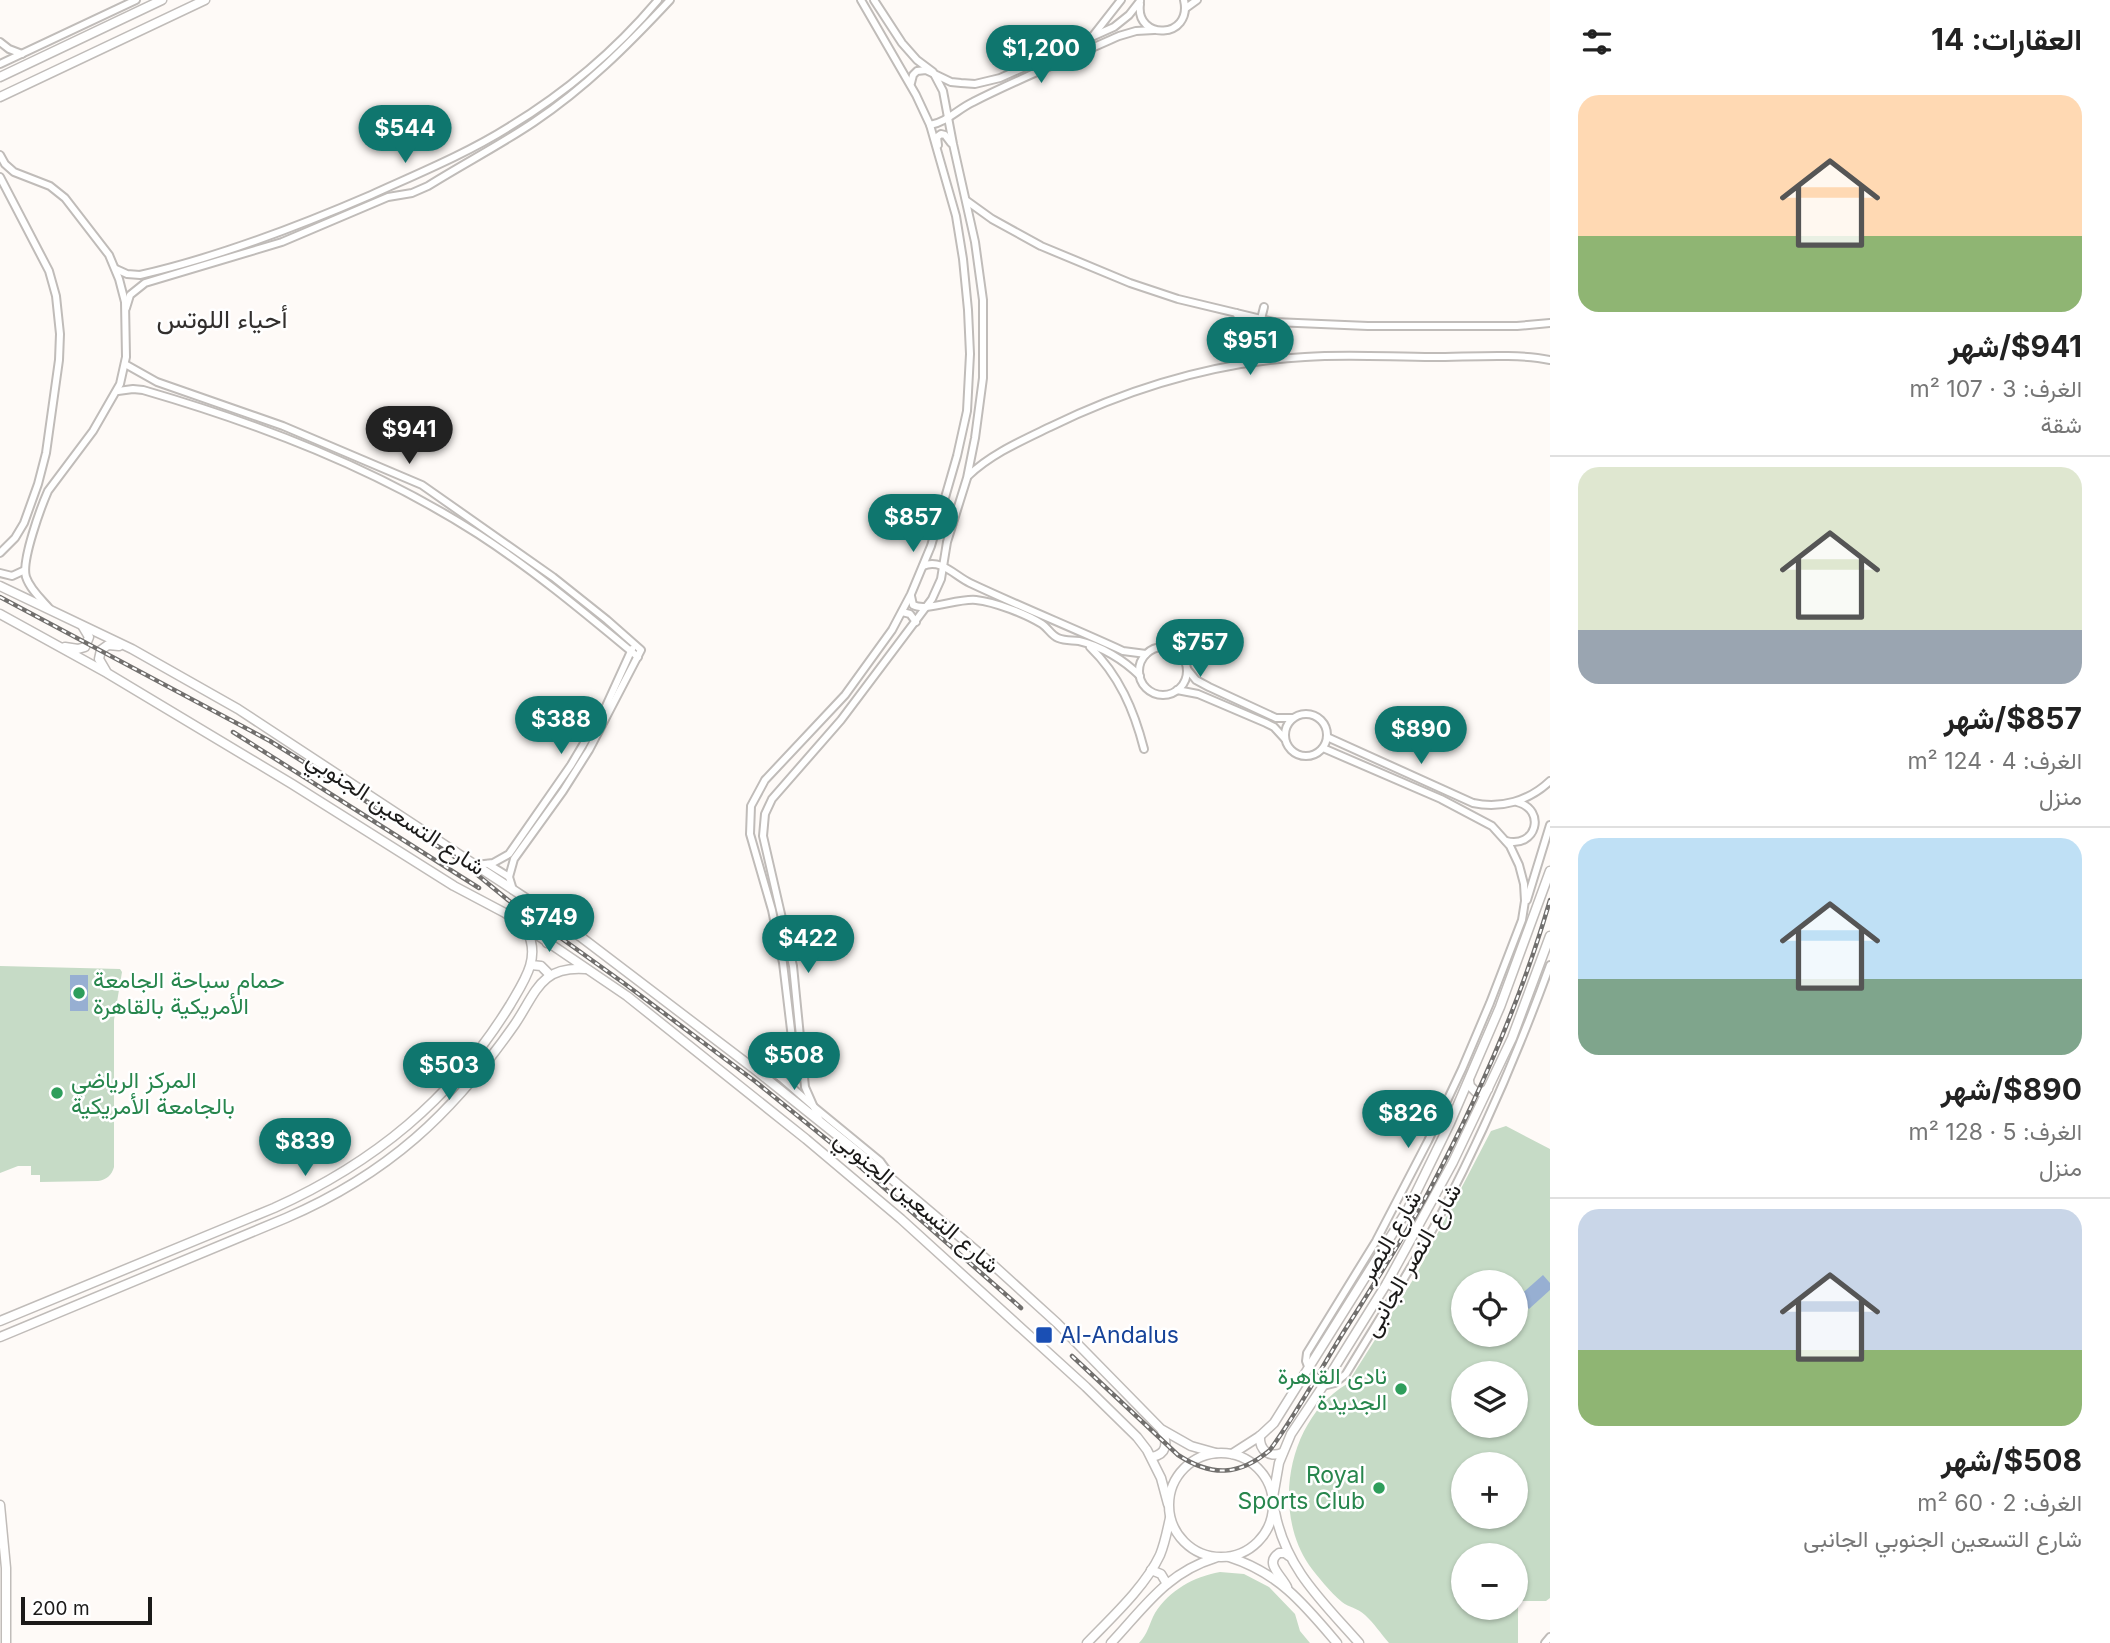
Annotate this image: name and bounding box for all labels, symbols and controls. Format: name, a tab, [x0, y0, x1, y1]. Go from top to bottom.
text: العقارات: 14	[1931, 21, 2082, 57]
icon: filters	[1578, 23, 1616, 61]
pin: $1,200	[984, 25, 1098, 85]
text: $1,200	[1002, 34, 1080, 62]
pin: $544	[364, 106, 446, 165]
text: $544	[375, 114, 435, 142]
icon: home	[1767, 140, 1893, 266]
district label: أحياء اللوتس	[156, 303, 288, 335]
pin: $951	[1209, 318, 1291, 377]
text: $951	[1223, 326, 1277, 354]
text: $941/شهر	[1948, 328, 2082, 364]
text: الغرف: 3 · 107 m²	[1910, 375, 2082, 403]
pin: $941	[368, 406, 450, 466]
text: شقة	[2040, 411, 2082, 439]
text: $941	[382, 415, 436, 443]
pin: $857	[872, 494, 954, 554]
text: $857	[884, 503, 942, 531]
icon: home	[1767, 512, 1893, 638]
pin: $757	[1159, 620, 1241, 679]
text: $757	[1172, 628, 1228, 656]
pin: $388	[520, 696, 602, 756]
text: $857/شهر	[1944, 700, 2082, 736]
text: $388	[531, 705, 591, 733]
pin: $890	[1380, 706, 1462, 766]
text: $890	[1391, 715, 1451, 743]
street label: شارع التسعين الجنوبي	[299, 745, 490, 885]
text: الغرف: 4 · 124 m²	[1907, 747, 2082, 775]
text: منزل	[2039, 783, 2082, 811]
icon: home	[1767, 883, 1893, 1009]
pin: $749	[508, 894, 590, 954]
text: $749	[520, 903, 578, 931]
pin: $422	[767, 916, 849, 975]
text: $422	[778, 924, 838, 952]
place label: حمام سباحة الجامعة الأمريكية بالقاهرة	[93, 966, 285, 1021]
marker: حمام سباحة الجامعة الأمريكية بالقاهرة	[71, 985, 87, 1001]
pin: $508	[753, 1032, 835, 1092]
text: $508	[764, 1041, 824, 1069]
pin: $503	[408, 1042, 490, 1102]
text: $503	[419, 1051, 479, 1079]
place label: المركز الرياضي بالجامعة الأمريكية	[71, 1066, 235, 1121]
text: $890/شهر	[1941, 1071, 2082, 1107]
marker: المركز الرياضي بالجامعة الأمريكية	[49, 1085, 65, 1101]
pin: $826	[1367, 1090, 1449, 1150]
text: $826	[1378, 1099, 1438, 1127]
pin: $839	[264, 1118, 346, 1178]
text: الغرف: 5 · 128 m²	[1909, 1118, 2082, 1146]
street label: شارع التسعين الجنوبي	[825, 1125, 1005, 1283]
text: $839	[275, 1127, 335, 1155]
text: منزل	[2039, 1154, 2082, 1182]
street label: شارع النصر الجانبى	[1357, 1178, 1469, 1343]
street label: شارع النصر	[1352, 1185, 1429, 1289]
icon: home	[1767, 1254, 1893, 1380]
map controls	[1451, 1270, 1528, 1620]
button: locate	[1451, 1270, 1528, 1347]
place label: Al-Andalus	[1060, 1321, 1179, 1349]
marker: Al-Andalus	[1034, 1325, 1054, 1345]
button: layers	[1451, 1361, 1528, 1438]
place label: نادى القاهرة الجديدة	[1278, 1362, 1387, 1416]
marker: نادى القاهرة الجديدة	[1393, 1381, 1409, 1397]
text: $508/شهر	[1941, 1442, 2082, 1478]
button: +	[1451, 1452, 1528, 1529]
place label: Royal Sports Club	[1237, 1461, 1365, 1515]
marker: Royal Sports Club	[1371, 1480, 1387, 1496]
text: الغرف: 2 · 60 m²	[1917, 1489, 2082, 1517]
text: شارع التسعين الجنوبي الجانبى	[1803, 1525, 2082, 1553]
button: −	[1451, 1543, 1528, 1620]
scale bar	[21, 1594, 152, 1626]
text: 200 m	[32, 1597, 90, 1620]

